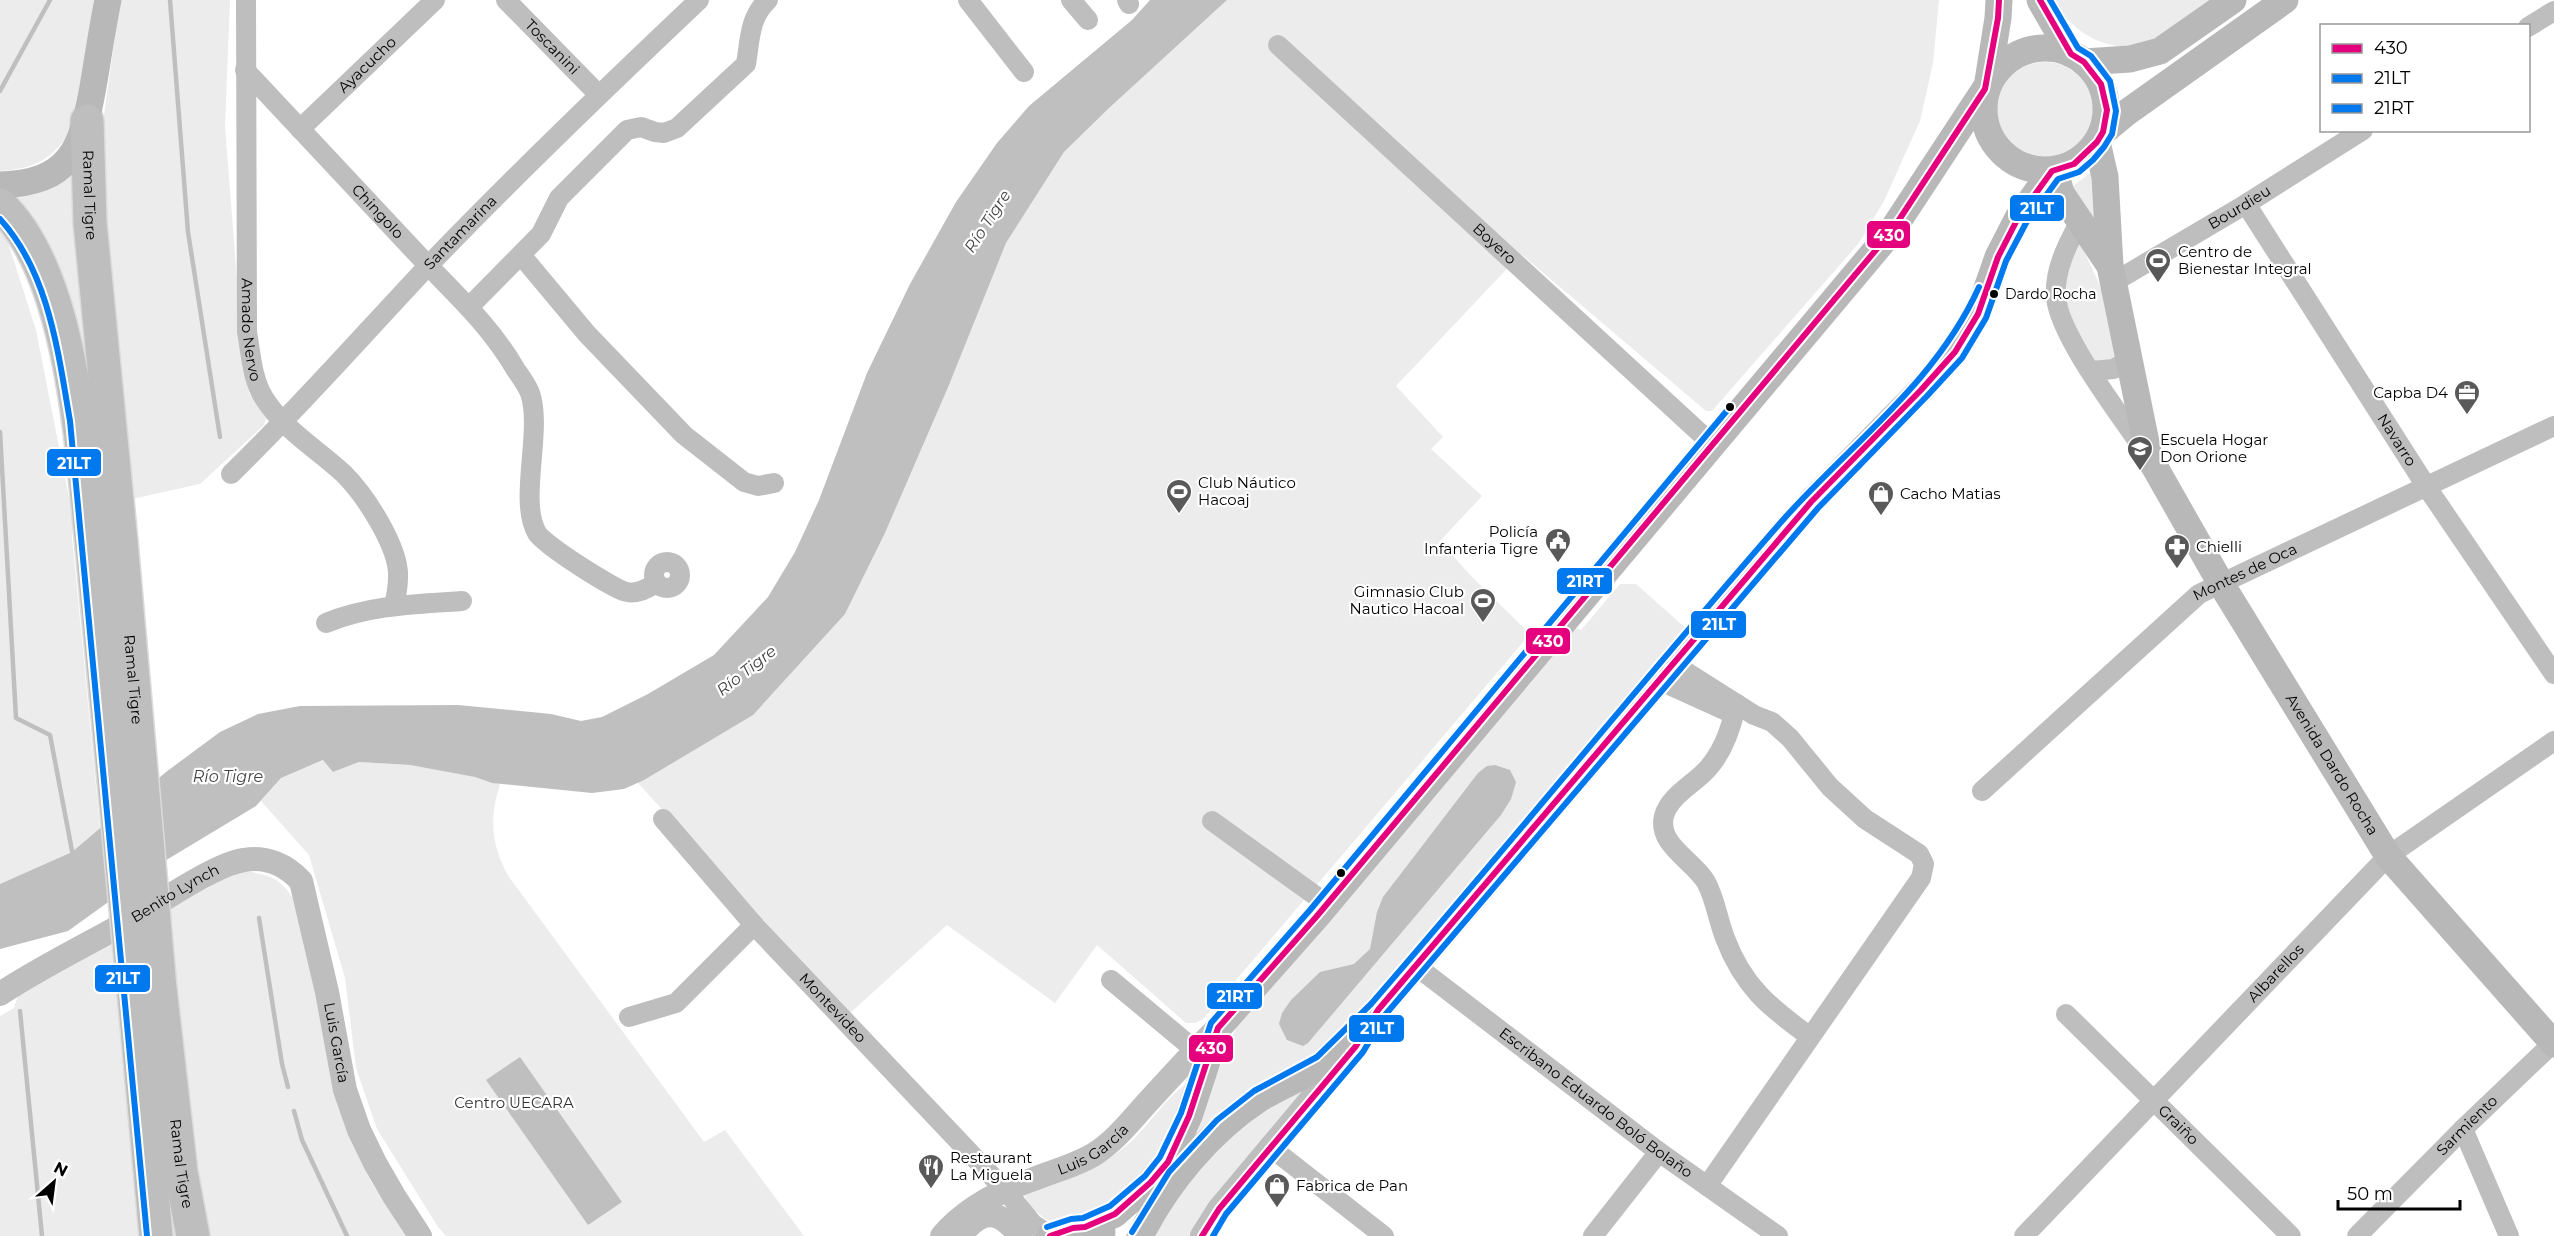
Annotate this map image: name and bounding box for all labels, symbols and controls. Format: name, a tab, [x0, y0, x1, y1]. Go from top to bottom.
street label: Toscanini	[521, 15, 584, 79]
legend	[2320, 24, 2530, 132]
street label: Ayacucho	[334, 32, 400, 97]
text: 430	[2374, 37, 2408, 59]
text: 21LT	[2374, 67, 2411, 89]
text: 21RT	[2374, 97, 2415, 119]
street label: Ramal Tigre	[79, 150, 102, 241]
street label: Chingolo	[348, 180, 408, 243]
street label: Bourdieu	[2204, 181, 2274, 233]
water label: Río Tigre	[960, 187, 1015, 256]
street label: Santamarina	[419, 191, 501, 274]
line badge: 21LT	[2009, 194, 2065, 222]
text: 21LT	[2020, 199, 2054, 218]
street label: Boyero	[1469, 219, 1521, 268]
line badge: 430	[1866, 220, 1911, 249]
text: 430	[1873, 226, 1905, 245]
place label: Centro de Bienestar Integral	[2178, 242, 2312, 278]
sports icon: Centro de Bienestar Integral	[2143, 246, 2173, 284]
street label: Amado Nervo	[238, 278, 266, 383]
place label: Dardo Rocha	[2005, 285, 2097, 303]
marker: Dardo Rocha	[1988, 288, 2000, 300]
office icon: Capba D4	[2452, 378, 2482, 416]
place label: Capba D4	[2373, 383, 2448, 402]
unlabelled marker	[1724, 401, 1736, 413]
street label: Navarro	[2373, 410, 2421, 470]
place label: Escuela Hogar Don Orione	[2160, 430, 2268, 466]
school or university icon: Escuela Hogar Don Orione	[2125, 434, 2155, 472]
line badge: 21LT	[46, 448, 102, 477]
text: 21LT	[57, 454, 91, 473]
place label: Club Náutico Hacoaj	[1198, 473, 1296, 509]
sports icon: Club Náutico Hacoaj	[1164, 477, 1194, 515]
shop icon: Cacho Matias	[1866, 479, 1896, 517]
place label: Cacho Matias	[1900, 484, 2001, 503]
place label: Policía Infanteria Tigre	[1424, 522, 1538, 558]
public building icon: Policía Infanteria Tigre	[1543, 526, 1573, 564]
pharmacy icon: Chielli	[2162, 532, 2192, 570]
place label: Chielli	[2196, 537, 2242, 556]
street label: Montes de Oca	[2190, 539, 2300, 605]
line badge: 21RT	[1556, 567, 1613, 595]
text: 21RT	[1566, 572, 1604, 591]
place label: Gimnasio Club Nautico Hacoal	[1350, 582, 1464, 618]
sports icon: Gimnasio Club Nautico Hacoal	[1468, 586, 1498, 624]
line badge: 21LT	[1690, 610, 1747, 639]
text: 21LT	[1702, 615, 1736, 634]
line badge: 430	[1525, 627, 1571, 655]
text: 430	[1532, 632, 1564, 651]
street label: Ramal Tigre	[120, 634, 147, 725]
water label: Río Tigre	[713, 641, 780, 700]
street label: Avenida Dardo Rocha	[2282, 690, 2383, 839]
water label: Río Tigre	[193, 767, 263, 786]
street label: Benito Lynch	[127, 860, 222, 927]
unlabelled marker	[1335, 867, 1347, 879]
street label: Albarellos	[2243, 940, 2308, 1006]
line badge: 21LT	[94, 964, 151, 993]
text: 21LT	[106, 969, 140, 988]
street label: Montevideo	[795, 969, 871, 1047]
line badge: 21RT	[1206, 982, 1263, 1010]
text: 21RT	[1216, 987, 1254, 1006]
street label: Luis García	[320, 1001, 354, 1085]
line badge: 21LT	[1348, 1014, 1405, 1043]
text: 21LT	[1360, 1019, 1394, 1038]
street label: Escribano Eduardo Boló Bolaño	[1496, 1023, 1697, 1182]
line badge: 430	[1188, 1034, 1234, 1063]
text: 430	[1195, 1039, 1227, 1058]
street label: Sarmiento	[2432, 1091, 2501, 1159]
park label: Centro UECARA	[454, 1093, 574, 1112]
street label: Graiño	[2155, 1100, 2203, 1149]
street label: Ramal Tigre	[166, 1118, 198, 1210]
street label: Luis García	[1055, 1120, 1132, 1179]
place label: Restaurant La Miguela	[950, 1148, 1032, 1184]
north arrow	[24, 1152, 84, 1212]
restaurant icon: Restaurant La Miguela	[916, 1152, 946, 1190]
text: N	[51, 1158, 71, 1181]
shop icon: Fabrica de Pan	[1262, 1171, 1292, 1209]
scale bar	[2338, 1173, 2460, 1211]
place label: Fabrica de Pan	[1296, 1176, 1408, 1195]
text: 50 m	[2347, 1183, 2393, 1205]

